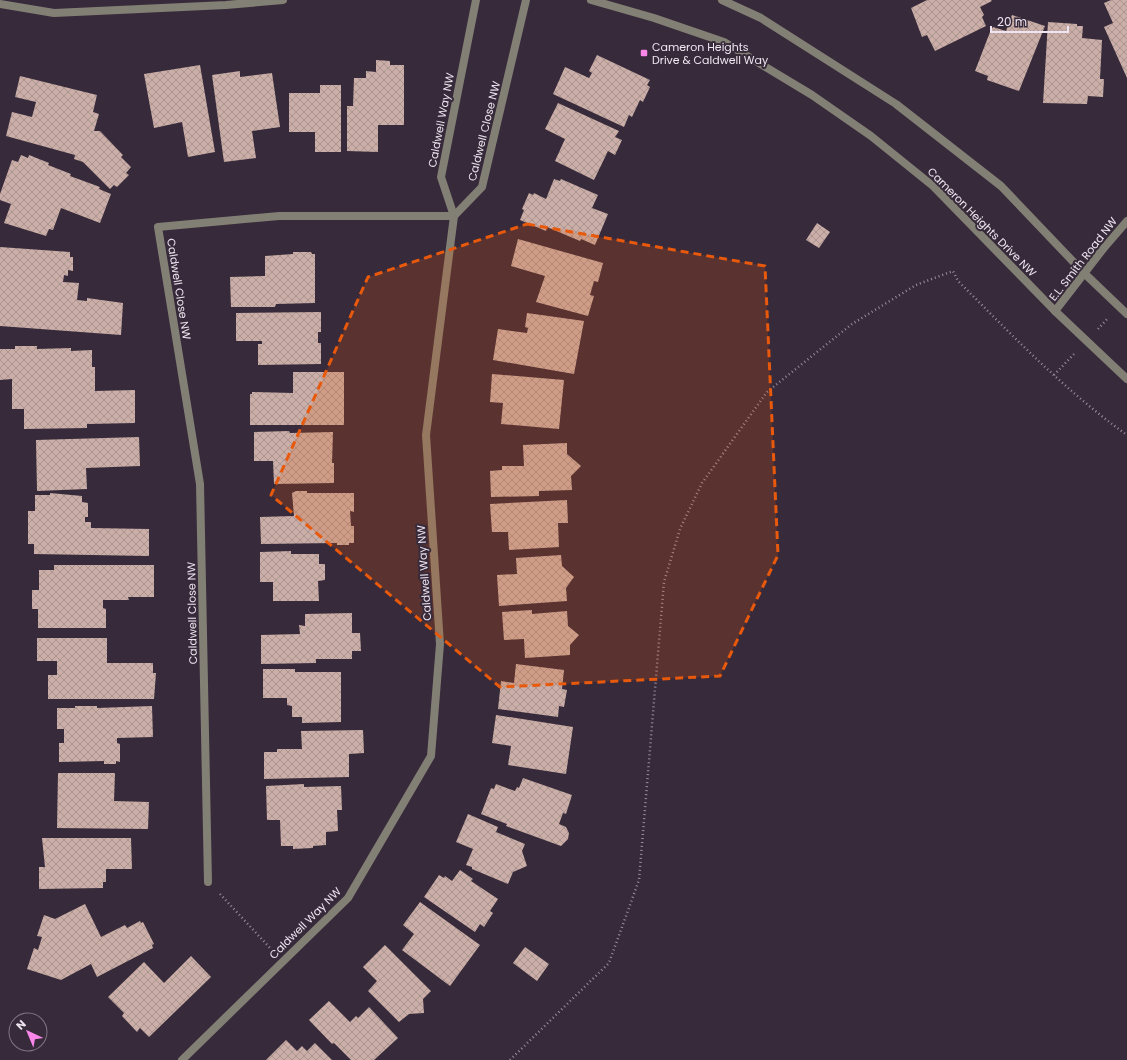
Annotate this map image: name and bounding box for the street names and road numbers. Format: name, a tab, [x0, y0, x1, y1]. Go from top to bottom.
street label: Caldwell Way NW	[424, 71, 458, 169]
street label: Caldwell Close NW	[464, 79, 504, 183]
street label: Cameron Heights Drive NW	[924, 164, 1040, 280]
street label: E.L. Smith Road NW	[1045, 214, 1121, 304]
street label: Caldwell Close NW	[163, 237, 195, 341]
street label: Caldwell Way NW	[413, 524, 435, 621]
street label: Caldwell Close NW	[183, 561, 201, 664]
street label: Caldwell Way NW	[265, 883, 345, 963]

